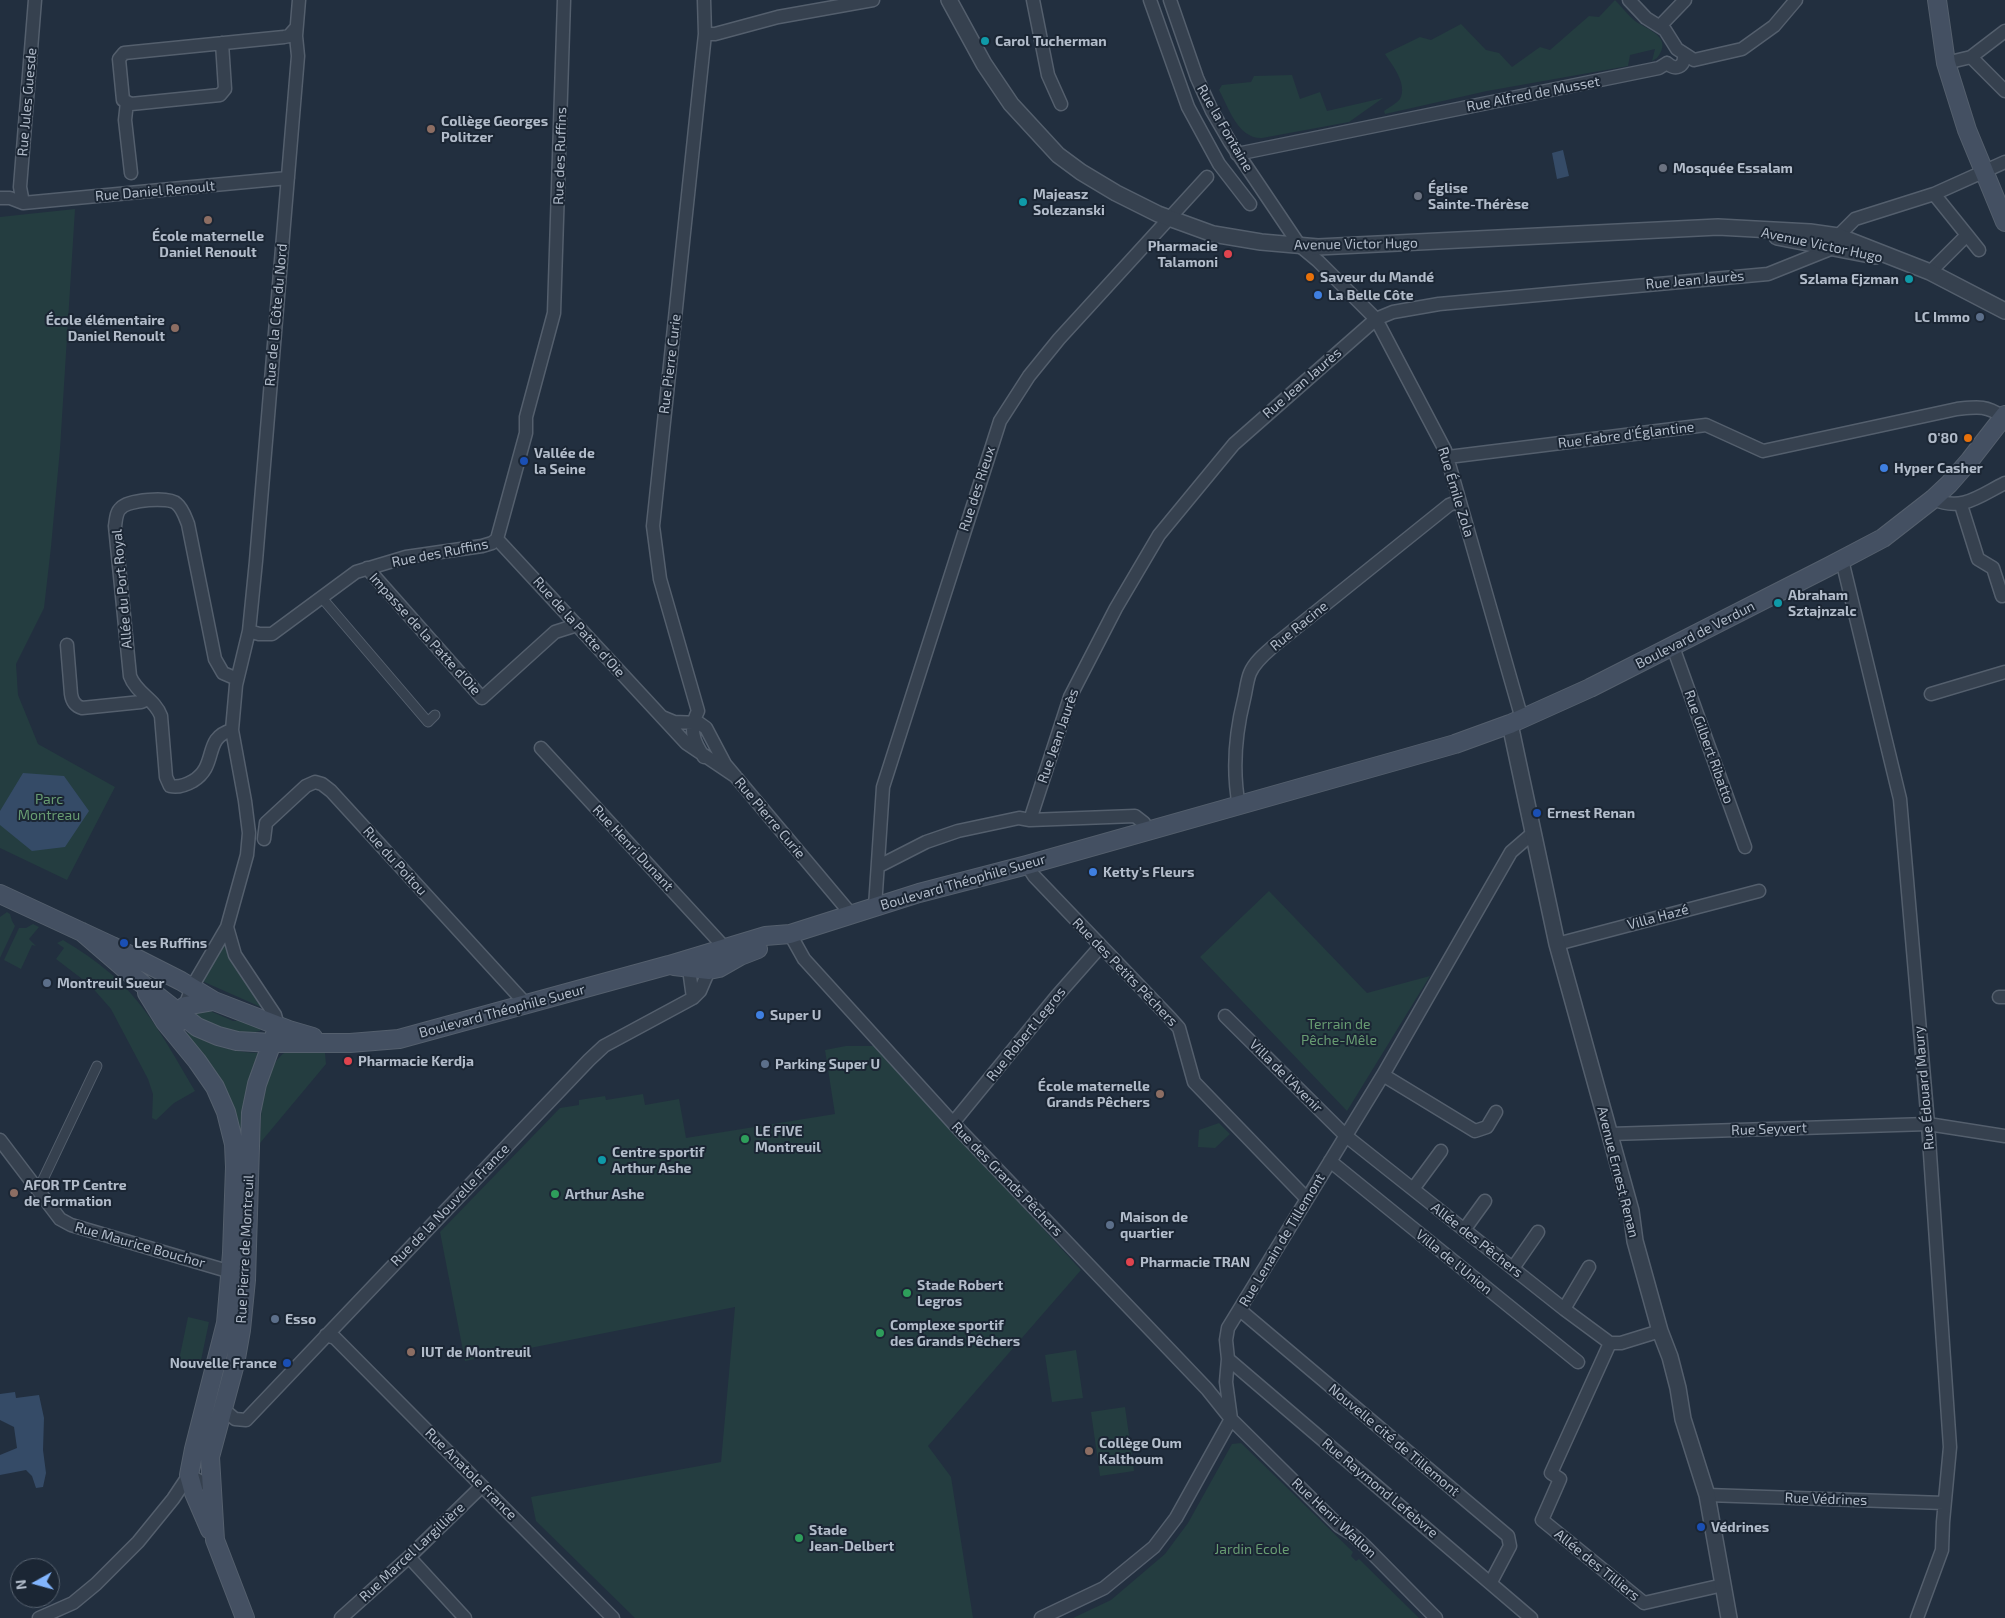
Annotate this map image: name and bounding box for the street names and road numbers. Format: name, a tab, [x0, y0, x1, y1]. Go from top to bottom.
street label: Rue Jules Guesde	[14, 47, 40, 157]
street label: Rue Alfred de Musset	[1465, 73, 1601, 115]
street label: Rue la Fontaine	[1193, 81, 1257, 175]
street label: Rue des Ruffins	[550, 107, 570, 205]
street label: Rue Daniel Renoult	[94, 177, 216, 205]
street label: Avenue Victor Hugo	[1760, 224, 1884, 266]
street label: Avenue Victor Hugo	[1294, 235, 1418, 253]
street label: Rue de la Côte du Nord	[261, 243, 291, 387]
street label: Rue Jean Jaurès	[1645, 267, 1745, 293]
street label: Rue Pierre Curie	[656, 313, 684, 415]
street label: Rue Jean Jaurès	[1259, 344, 1345, 422]
street label: Rue Fabre d'Églantine	[1557, 418, 1695, 452]
street label: Rue des Rieux	[955, 445, 999, 533]
street label: Rue Émile Zola	[1434, 445, 1478, 539]
street label: Allée du Port Royal	[108, 528, 136, 650]
street label: Rue des Ruffins	[390, 535, 490, 571]
street label: Impasse de la Patte d'Oie	[366, 569, 484, 699]
street label: Rue de la Patte d'Oie	[529, 573, 629, 681]
street label: Rue Racine	[1267, 598, 1331, 654]
street label: Boulevard de Verdun	[1633, 598, 1757, 672]
street label: Rue Jean Jaurès	[1034, 686, 1082, 786]
street label: Rue Gilbert Ribatto	[1681, 688, 1737, 806]
street label: Rue Pierre Curie	[731, 774, 809, 862]
street label: Rue Henri Dunant	[589, 802, 677, 894]
street label: Rue du Poitou	[360, 823, 430, 899]
street label: Boulevard Théophile Sueur	[878, 850, 1048, 914]
street label: Villa Hazé	[1625, 901, 1691, 933]
street label: Rue des Petits Pêchers	[1069, 914, 1181, 1030]
street label: Boulevard Théophile Sueur	[417, 981, 587, 1041]
street label: Rue Robert Legros	[983, 983, 1069, 1085]
street label: Rue Édouard Maury	[1910, 1025, 1938, 1151]
street label: Villa de l'Avenir	[1246, 1036, 1326, 1116]
street label: Avenue Ernest Renan	[1594, 1105, 1642, 1239]
street label: Rue des Grands Pêchers	[948, 1118, 1066, 1240]
street label: Rue Seyvert	[1731, 1119, 1807, 1139]
street label: Rue de la Nouvelle France	[387, 1140, 513, 1270]
street label: Rue Lenain de Tillemont	[1236, 1170, 1328, 1310]
street label: Rue Pierre de Montreuil	[233, 1174, 257, 1324]
street label: Allée des Pêchers	[1428, 1199, 1526, 1281]
street label: Rue Maurice Bouchor	[73, 1218, 207, 1272]
street label: Villa de l'Union	[1412, 1226, 1496, 1298]
street label: Nouvelle cité de Tillemont	[1325, 1380, 1463, 1500]
street label: Rue Anatole France	[422, 1425, 520, 1523]
street label: Rue Raymond Lefebvre	[1319, 1435, 1441, 1541]
street label: Rue Henri Wallon	[1288, 1474, 1380, 1562]
street label: Rue Védrines	[1784, 1489, 1868, 1509]
street label: Rue Marcel Largillière	[356, 1499, 468, 1605]
street label: Allée des Tilliers	[1551, 1526, 1643, 1604]

